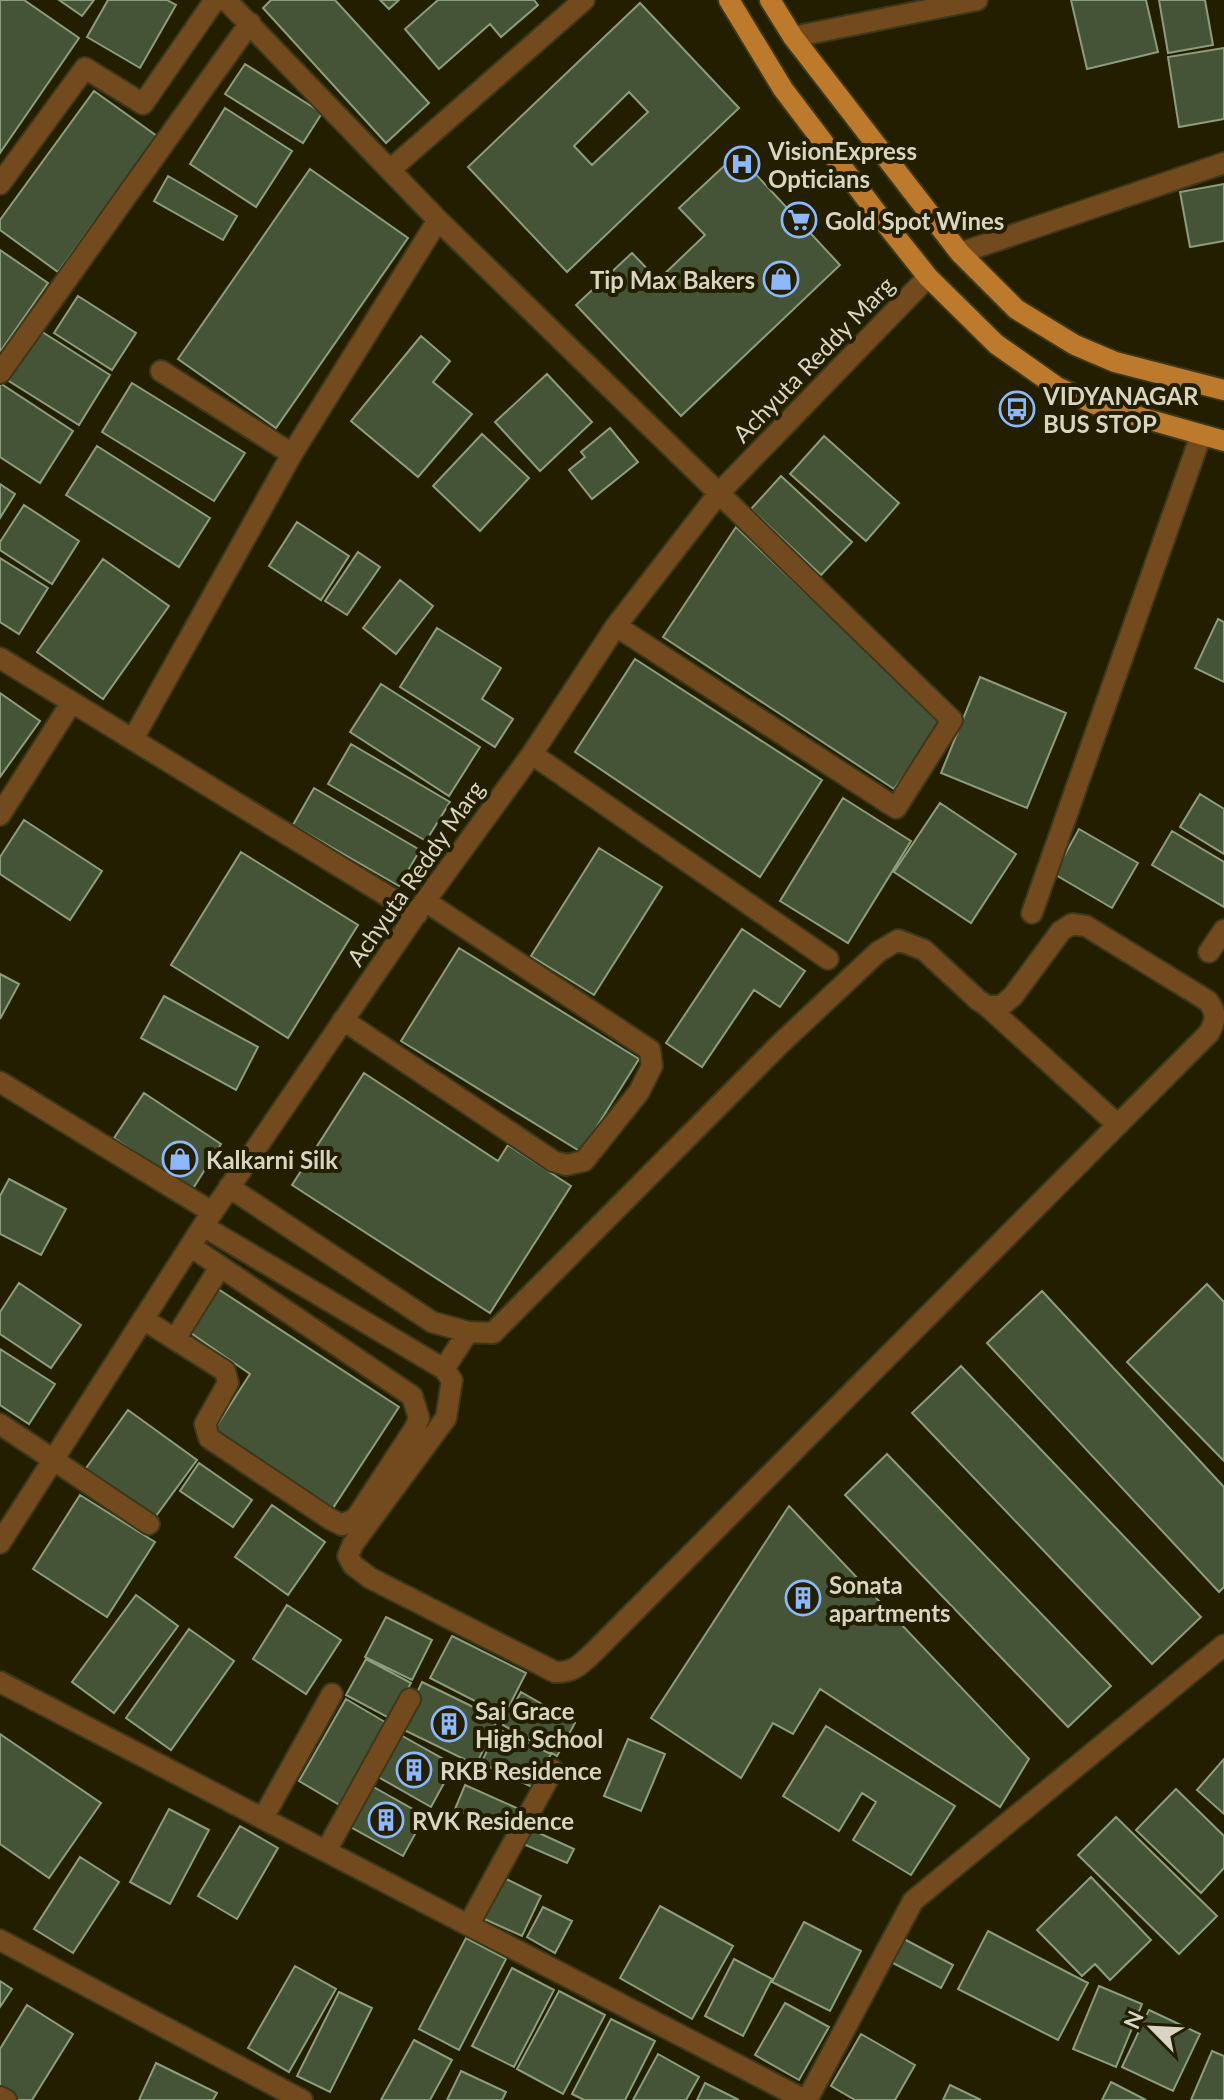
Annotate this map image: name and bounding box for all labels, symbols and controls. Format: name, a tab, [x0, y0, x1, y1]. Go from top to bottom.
place label: VisionExpress Opticians	[767, 136, 917, 193]
hospital icon: VisionExpress Opticians	[723, 145, 761, 183]
supermarket icon: Gold Spot Wines	[780, 201, 818, 239]
place label: Gold Spot Wines	[825, 206, 1004, 235]
shop icon: Tip Max Bakers	[762, 260, 800, 298]
place label: Tip Max Bakers	[590, 265, 755, 294]
street label: Achyuta Reddy Marg	[726, 270, 900, 448]
place label: VIDYANAGAR BUS STOP	[1042, 381, 1199, 438]
bus stop icon: VIDYANAGAR BUS STOP	[998, 390, 1036, 428]
street label: Achyuta Reddy Marg	[340, 775, 490, 971]
shop icon: Kalkarni Silk	[161, 1140, 199, 1178]
place label: Kalkarni Silk	[206, 1145, 338, 1174]
place label: Sonata apartments	[829, 1570, 951, 1627]
building icon: Sonata apartments	[784, 1579, 822, 1617]
place label: Sai Grace High School	[475, 1696, 603, 1753]
building icon: Sai Grace High School	[430, 1705, 468, 1743]
building icon: RKB Residence	[395, 1751, 433, 1789]
place label: RKB Residence	[440, 1756, 602, 1785]
building icon: RVK Residence	[367, 1801, 405, 1839]
place label: RVK Residence	[412, 1806, 574, 1835]
north arrow	[1112, 1988, 1192, 2068]
text: N	[1117, 2006, 1149, 2033]

